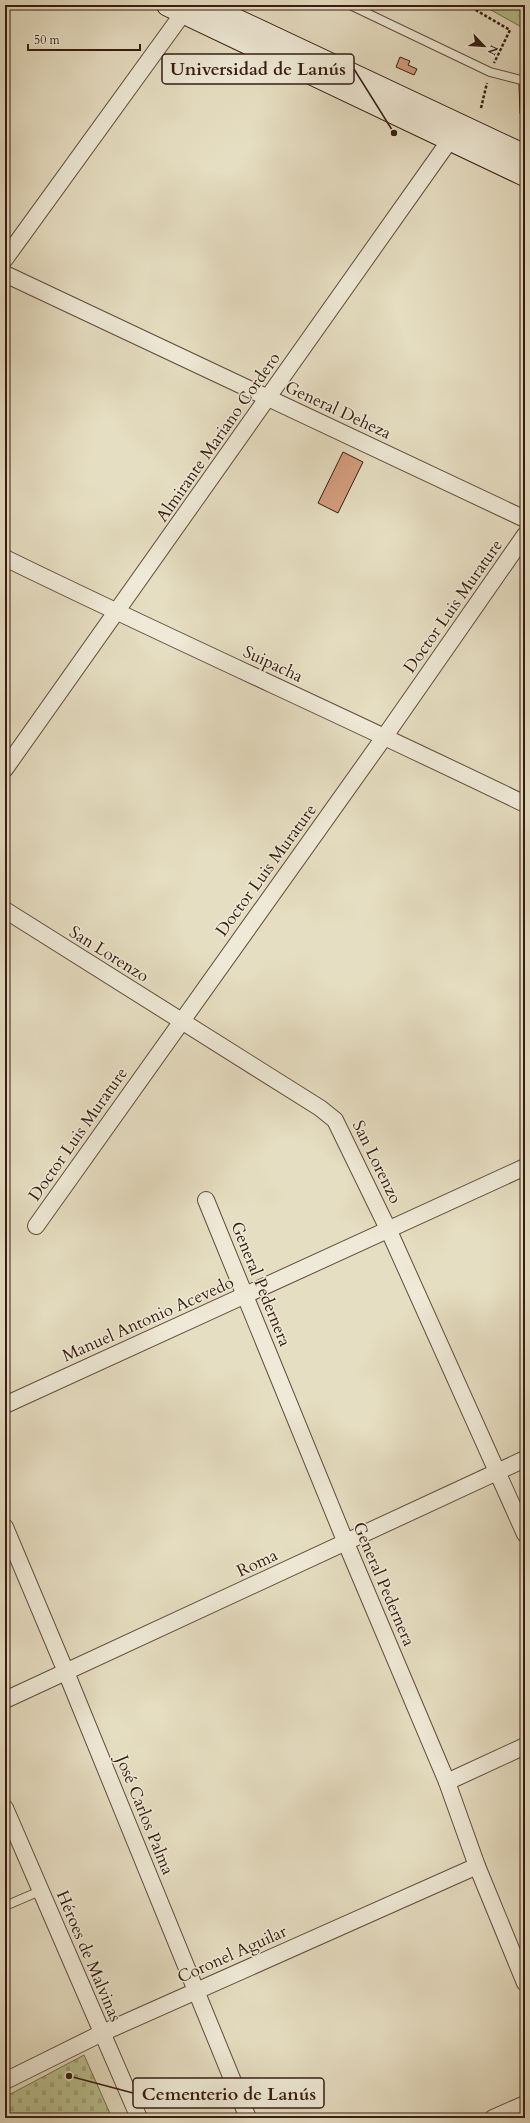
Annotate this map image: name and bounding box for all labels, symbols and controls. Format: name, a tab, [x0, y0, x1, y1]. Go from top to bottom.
scale bar	[28, 26, 140, 52]
north arrow	[464, 26, 504, 66]
text: 50 m	[34, 32, 61, 48]
text: N	[484, 43, 501, 58]
callout: Universidad de Lanús	[162, 54, 354, 84]
text: Universidad de Lanús	[170, 57, 346, 82]
street label: Almirante Mariano Cordero	[151, 348, 285, 526]
street label: General Deheza	[281, 375, 395, 445]
street label: Doctor Luis Murature	[398, 535, 508, 677]
street label: Suipacha	[239, 640, 307, 688]
street label: Doctor Luis Murature	[210, 799, 322, 941]
street label: San Lorenzo	[65, 920, 153, 988]
street label: Doctor Luis Murature	[23, 1063, 133, 1205]
street label: San Lorenzo	[347, 1117, 407, 1207]
street label: General Pedernera	[225, 1218, 297, 1350]
street label: Manuel Antonio Acevedo	[59, 1271, 237, 1367]
street label: General Pedernera	[347, 1518, 421, 1650]
street label: Roma	[233, 1543, 282, 1582]
street label: José Carlos Palma	[109, 1749, 180, 1879]
street label: Héroes de Malvinas	[51, 1887, 127, 2025]
street label: Coronel Aguilar	[174, 1919, 291, 1988]
callout: Cementerio de Lanús	[133, 2078, 324, 2108]
text: Cementerio de Lanús	[142, 2082, 316, 2107]

